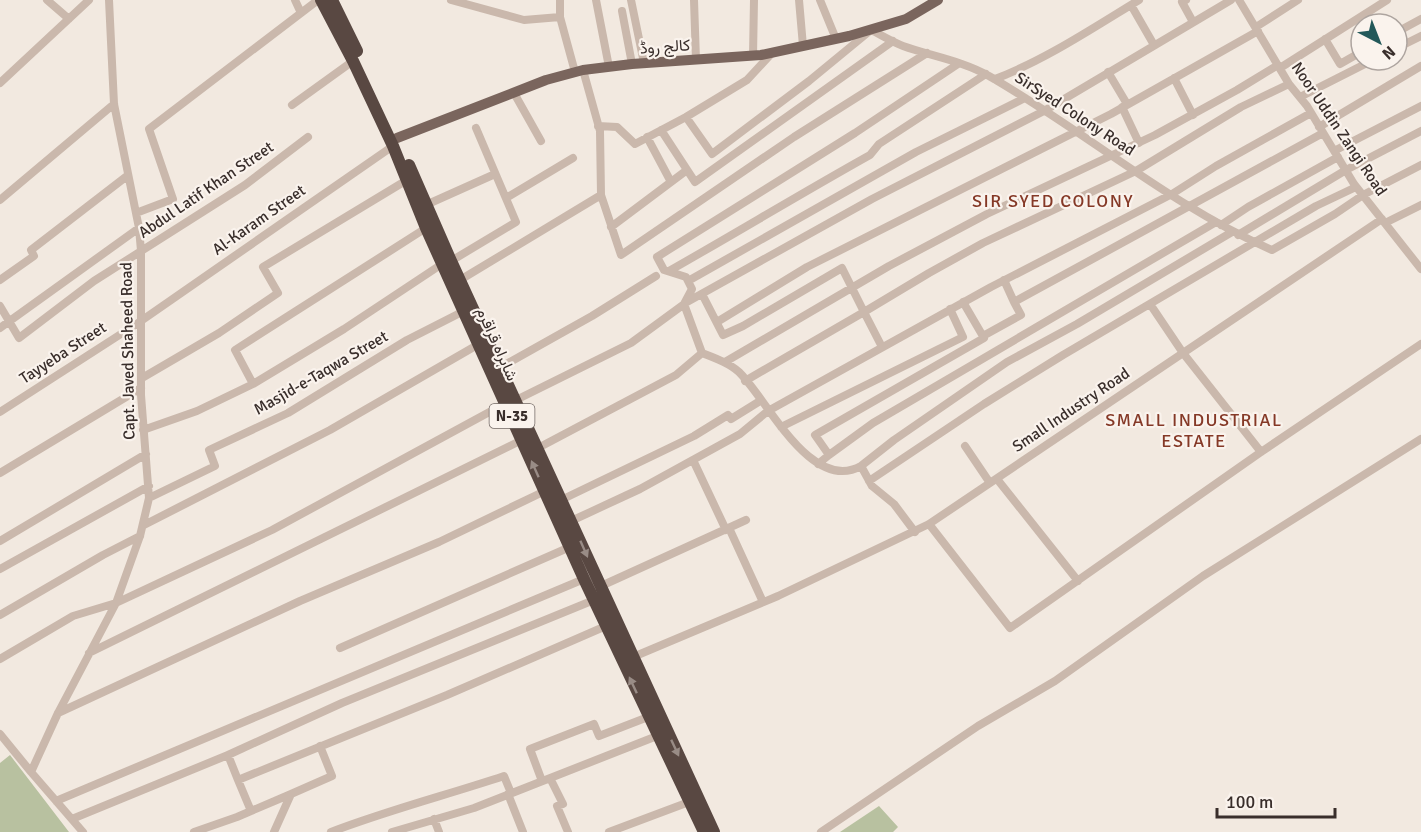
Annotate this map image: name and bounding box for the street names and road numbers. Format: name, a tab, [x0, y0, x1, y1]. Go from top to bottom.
street label: کالج روڈ	[639, 35, 691, 60]
street label: Noor Uddin Zangi Road	[1287, 58, 1391, 200]
street label: SirSyed Colony Road	[1011, 68, 1139, 160]
street label: Abdul Latif Khan Street	[135, 137, 278, 243]
street label: Al-Karam Street	[209, 180, 310, 260]
street label: Capt. Javed Shaheed Road	[116, 262, 140, 440]
street label: شاہراہ قراقرم	[472, 304, 522, 384]
street label: Tayyeba Street	[16, 317, 110, 388]
street label: Masjid-e-Taqwa Street	[250, 326, 392, 420]
street label: Small Industry Road	[1008, 363, 1134, 457]
road number: N-35	[490, 404, 534, 428]

